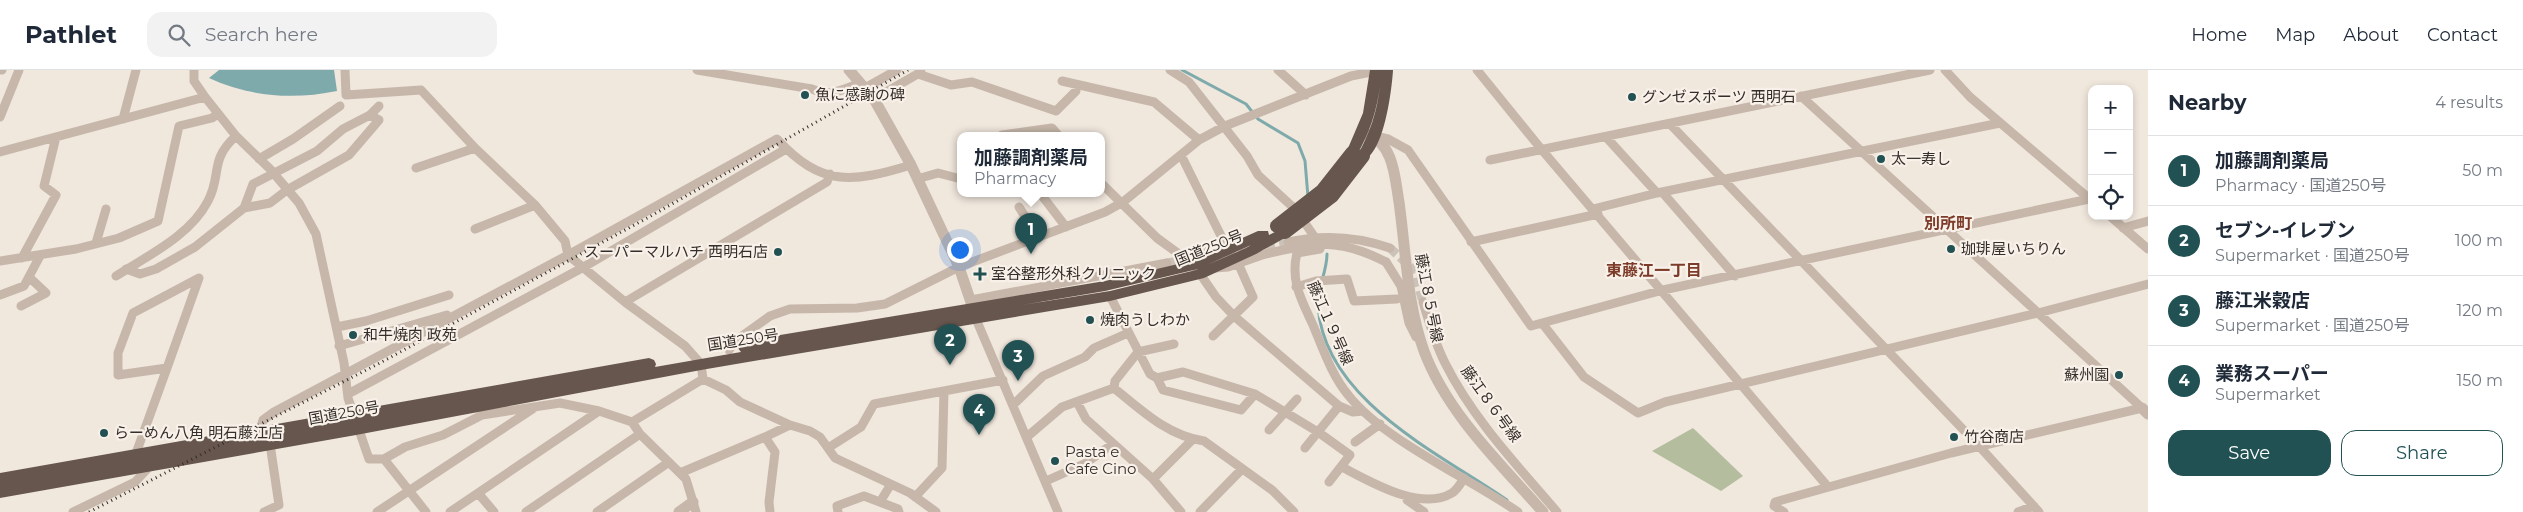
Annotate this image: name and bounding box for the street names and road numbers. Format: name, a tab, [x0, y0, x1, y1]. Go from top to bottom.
street label: 国道250号	[1172, 225, 1246, 270]
street label: 藤江８５号線	[1412, 252, 1447, 344]
street label: 藤江１９号線	[1303, 278, 1357, 368]
street label: 国道250号	[706, 324, 780, 355]
street label: 藤江８６号線	[1457, 362, 1526, 446]
street label: 国道250号	[307, 397, 381, 428]

